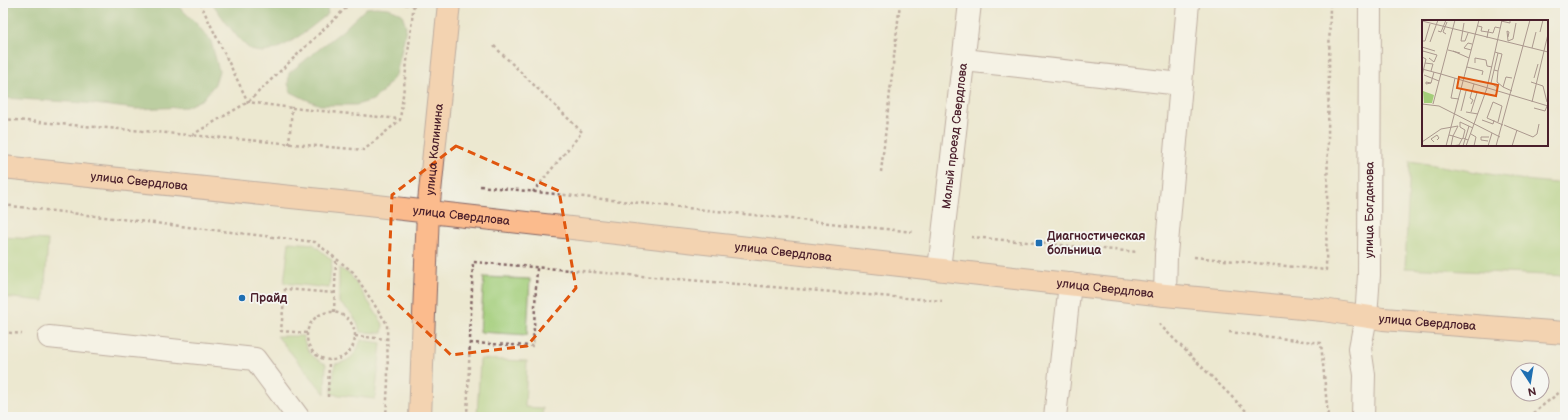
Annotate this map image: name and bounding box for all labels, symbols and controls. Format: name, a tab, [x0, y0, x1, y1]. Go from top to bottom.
inset map	[1422, 20, 1548, 146]
street label: Малый проезд Свердлова	[939, 62, 970, 210]
street label: улица Калинина	[422, 103, 446, 196]
street label: улица Богданова	[1362, 162, 1377, 258]
street label: улица Свердлова	[90, 169, 189, 194]
street label: улица Свердлова	[412, 203, 511, 229]
place label: Диагностическая больница	[1047, 229, 1146, 258]
marker: Диагностическая больница	[1034, 238, 1044, 248]
street label: улица Свердлова	[734, 239, 833, 265]
street label: улица Свердлова	[1056, 275, 1155, 301]
place label: Прайд	[250, 291, 288, 306]
marker: Прайд	[237, 293, 247, 303]
street label: улица Свердлова	[1378, 311, 1477, 334]
north arrow	[1510, 362, 1550, 402]
text: N	[1527, 384, 1537, 399]

